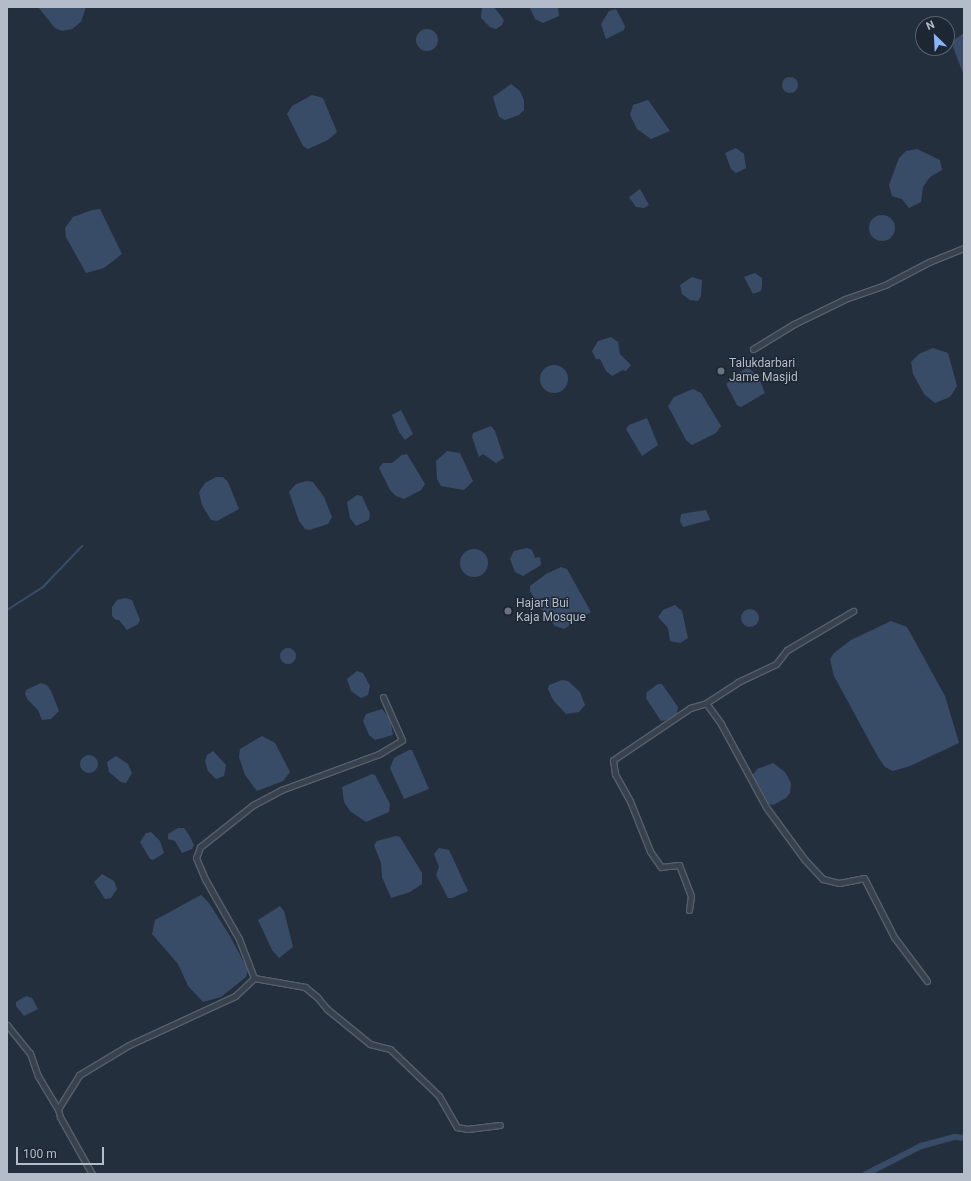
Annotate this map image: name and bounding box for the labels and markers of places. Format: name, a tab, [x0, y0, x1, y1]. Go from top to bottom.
place label: Talukdarbari Jame Masjid	[729, 357, 798, 385]
marker: Talukdarbari Jame Masjid	[716, 366, 726, 376]
place label: Hajart Bui Kaja Mosque	[516, 597, 586, 625]
marker: Hajart Bui Kaja Mosque	[503, 606, 513, 616]

